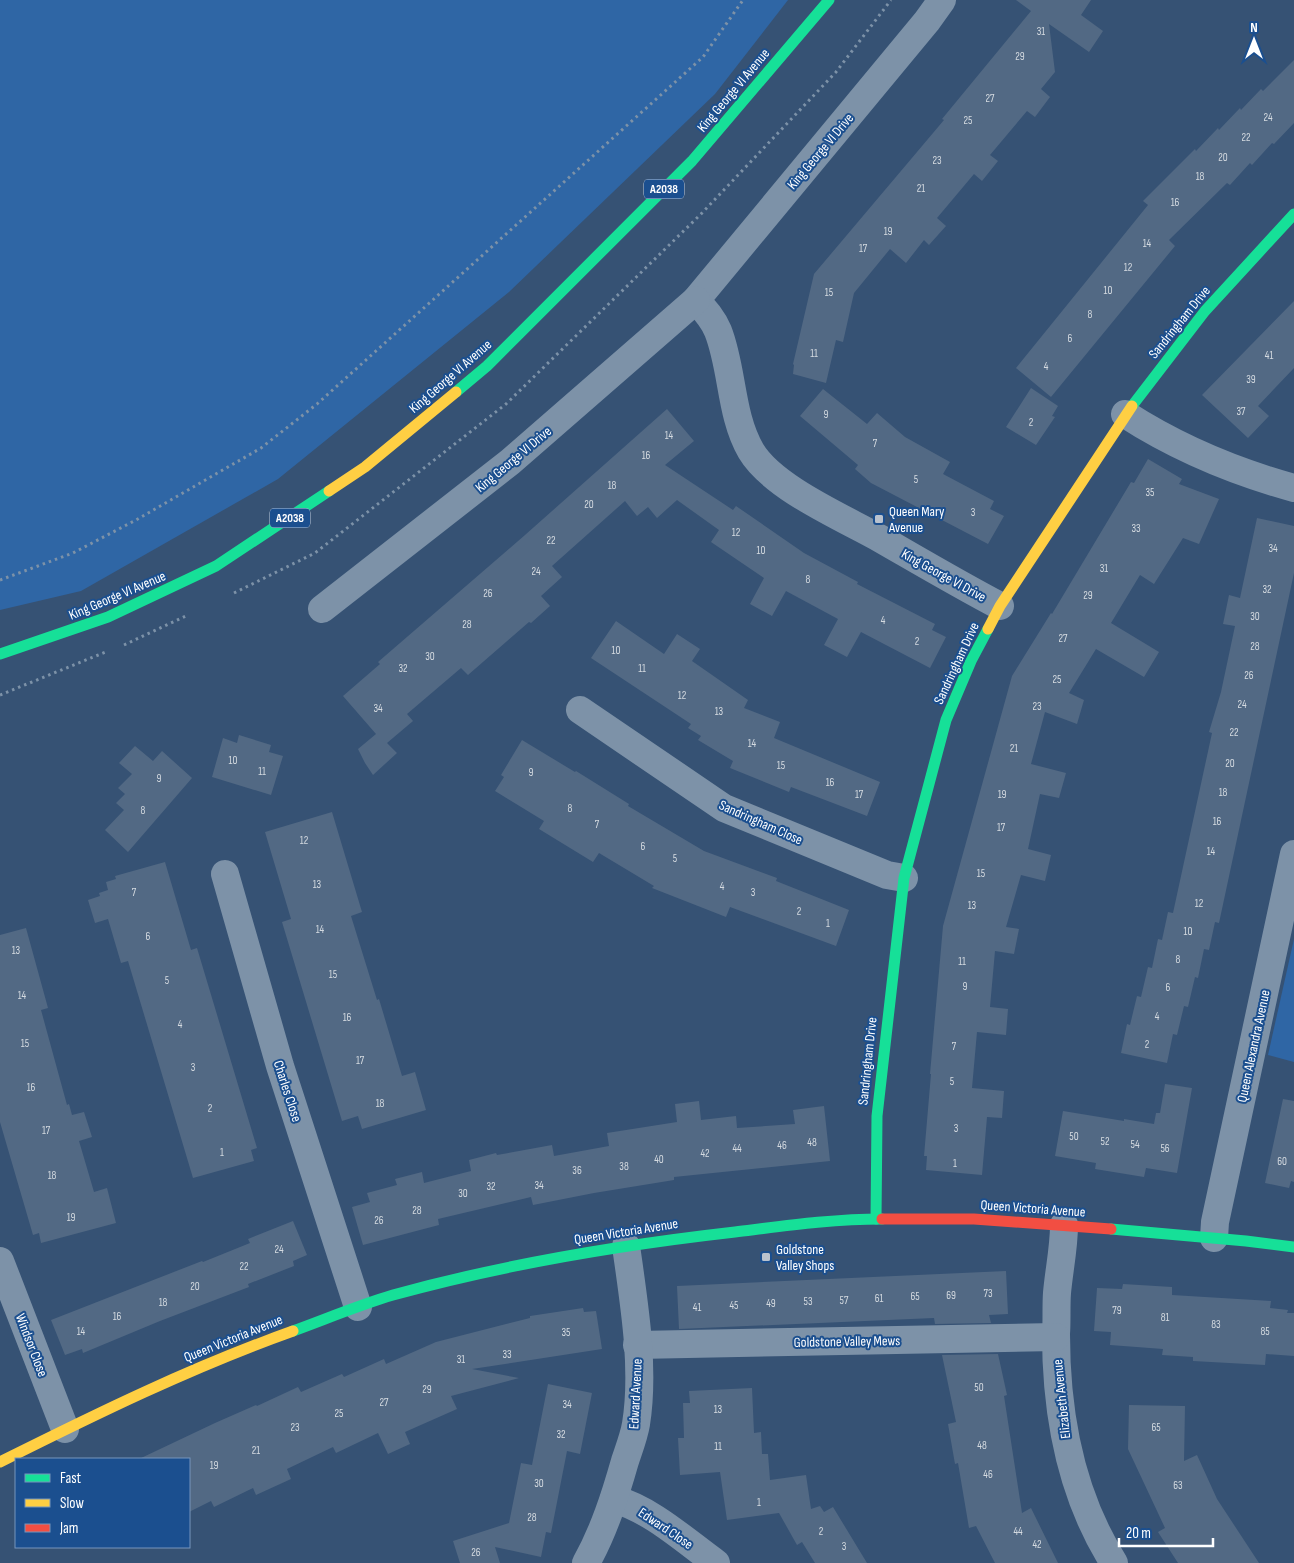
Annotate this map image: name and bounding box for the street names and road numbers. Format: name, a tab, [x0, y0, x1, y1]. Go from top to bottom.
street label: King George VI Avenue	[693, 45, 773, 136]
street label: King George VI Drive	[784, 110, 857, 193]
road number: A2038	[644, 180, 684, 198]
street label: Sandringham Drive	[1145, 283, 1214, 362]
street label: King George VI Avenue	[406, 336, 495, 417]
street label: King George VI Drive	[472, 423, 555, 496]
road number: A2038	[270, 508, 310, 528]
street label: King George VI Drive	[899, 545, 989, 606]
street label: King George VI Avenue	[66, 567, 168, 624]
street label: Sandringham Drive	[930, 620, 983, 707]
street label: Sandringham Close	[716, 796, 805, 848]
street label: Queen Alexandra Avenue	[1233, 988, 1274, 1104]
street label: Sandringham Drive	[854, 1016, 881, 1106]
street label: Charles Close	[270, 1058, 305, 1124]
street label: Queen Victoria Avenue	[980, 1196, 1086, 1221]
street label: Queen Victoria Avenue	[573, 1215, 679, 1248]
street label: Windsor Close	[12, 1311, 51, 1379]
street label: Queen Victoria Avenue	[181, 1311, 285, 1366]
street label: Goldstone Valley Mews	[794, 1332, 900, 1351]
street label: Edward Avenue	[625, 1358, 646, 1430]
street label: Elizabeth Avenue	[1049, 1358, 1074, 1440]
street label: Edward Close	[635, 1504, 696, 1553]

